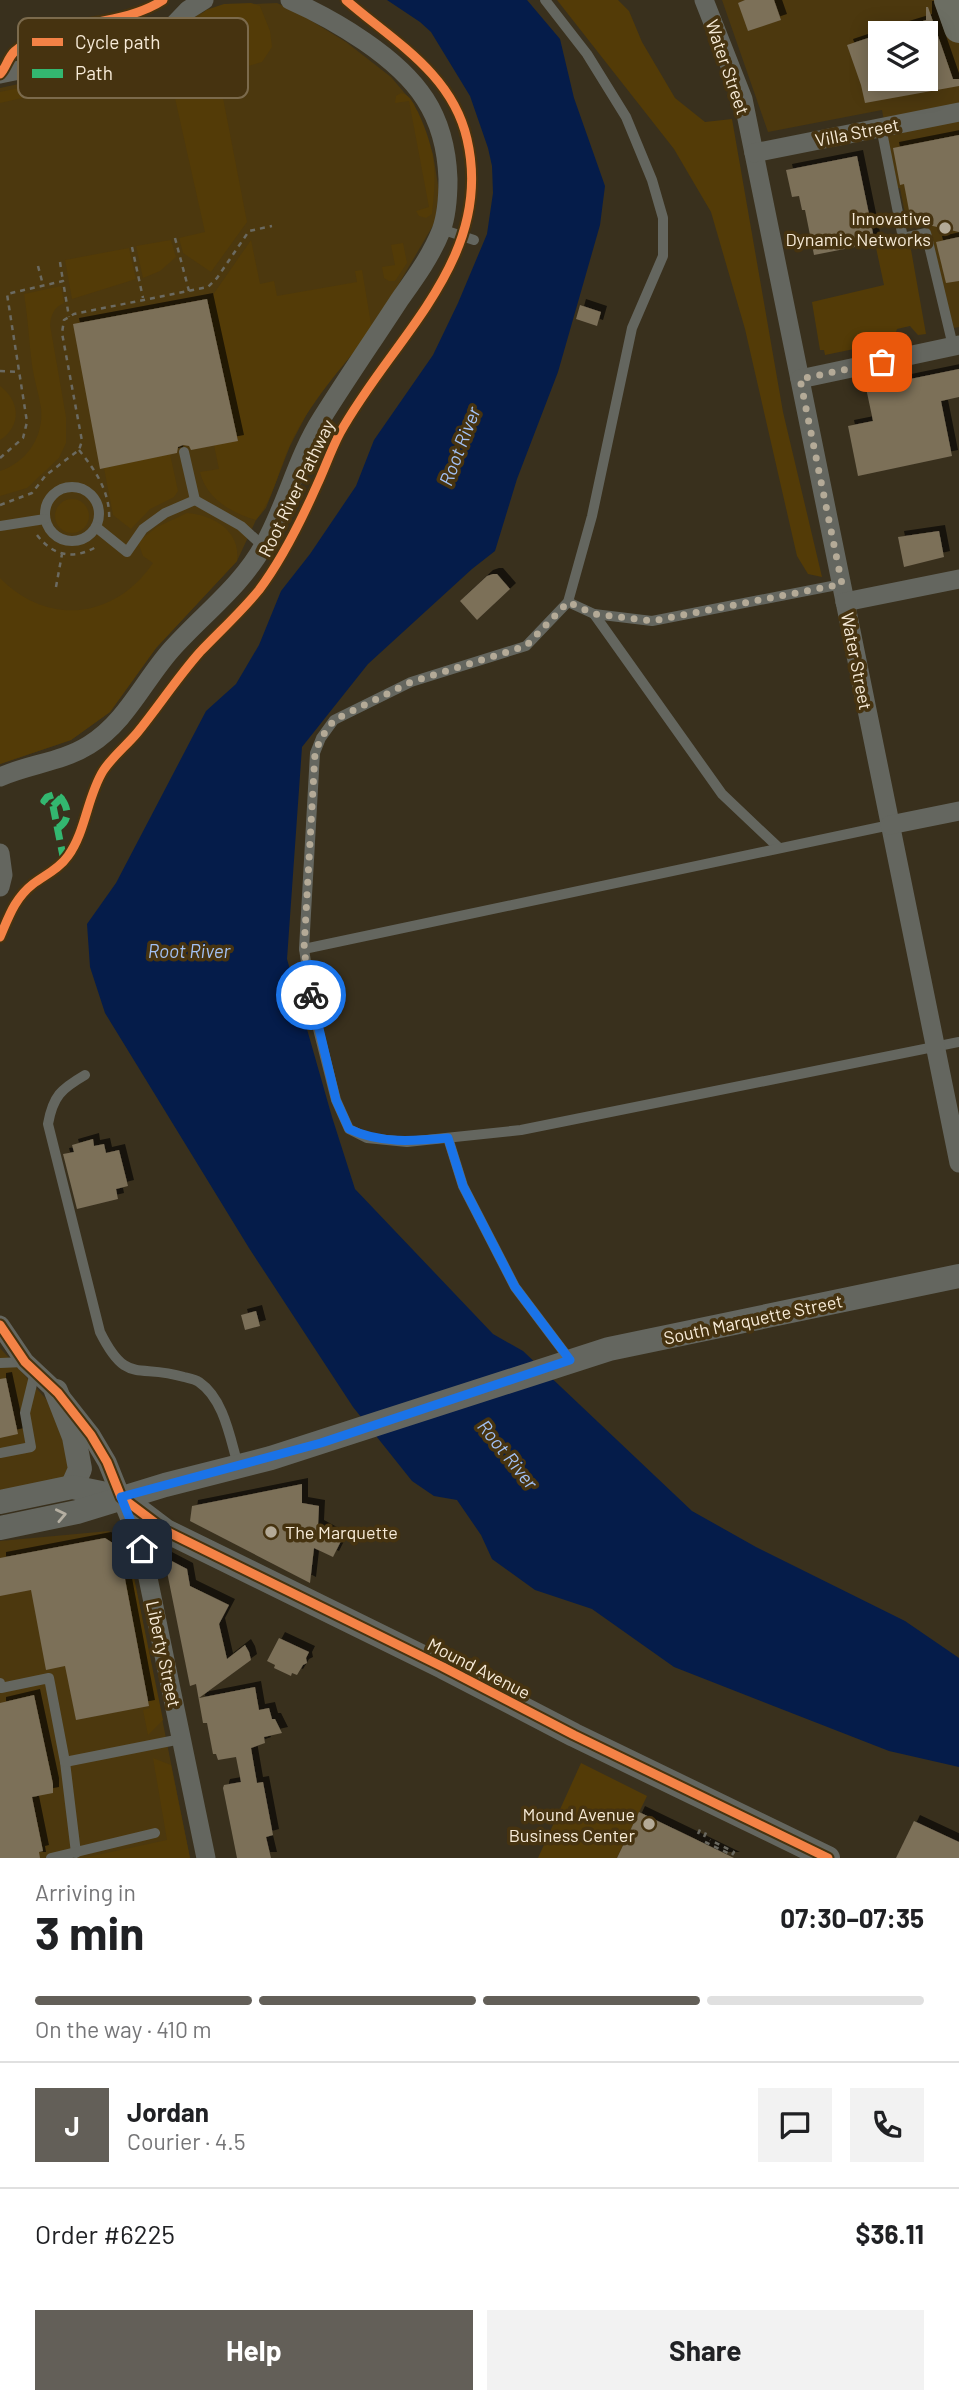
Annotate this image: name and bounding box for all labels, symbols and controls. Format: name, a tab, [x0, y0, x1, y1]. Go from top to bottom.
street label: Water Street	[701, 17, 755, 117]
legend	[18, 18, 248, 98]
map controls	[868, 21, 938, 91]
button: layers	[868, 21, 938, 91]
text: Cycle path	[75, 30, 160, 53]
text: Path	[75, 61, 113, 84]
street label: Villa Street	[813, 113, 901, 151]
place label: Innovative Dynamic Networks	[786, 207, 931, 250]
marker: Innovative Dynamic Networks	[937, 220, 953, 236]
pin	[852, 332, 912, 392]
icon: bag	[863, 343, 901, 381]
water label: Root River	[433, 402, 485, 489]
street label: Root River Pathway	[253, 416, 339, 560]
street label: Water Street	[837, 610, 877, 712]
water label: Root River	[148, 939, 232, 962]
courier	[276, 960, 346, 1030]
icon: bike	[292, 976, 330, 1014]
street label: South Marquette Street	[661, 1289, 845, 1349]
water label: Root River	[473, 1415, 544, 1494]
one-way arrow	[55, 1509, 67, 1523]
pin	[112, 1519, 172, 1579]
place label: The Marquette	[285, 1521, 398, 1543]
marker: The Marquette	[263, 1524, 279, 1540]
icon: home	[123, 1530, 161, 1568]
street label: Liberty Street	[142, 1599, 186, 1709]
street label: Mound Avenue	[424, 1633, 534, 1703]
place label: Mound Avenue Business Center	[509, 1803, 635, 1846]
marker: Mound Avenue Business Center	[641, 1816, 657, 1832]
text: Arriving in	[35, 1878, 136, 1906]
text: 07:30–07:35	[780, 1902, 924, 1933]
text: 3 min	[35, 1904, 144, 1959]
text: On the way · 410 m	[35, 2015, 212, 2043]
button: chat	[758, 2088, 832, 2162]
button: phone	[850, 2088, 924, 2162]
text: Jordan	[127, 2096, 209, 2127]
text: J	[64, 2110, 80, 2141]
text: Courier · 4.5	[127, 2127, 246, 2155]
text: Order #6225	[35, 2218, 175, 2249]
text: $36.11	[856, 2218, 924, 2249]
button: Help	[35, 2310, 473, 2390]
button: Share	[487, 2310, 924, 2390]

